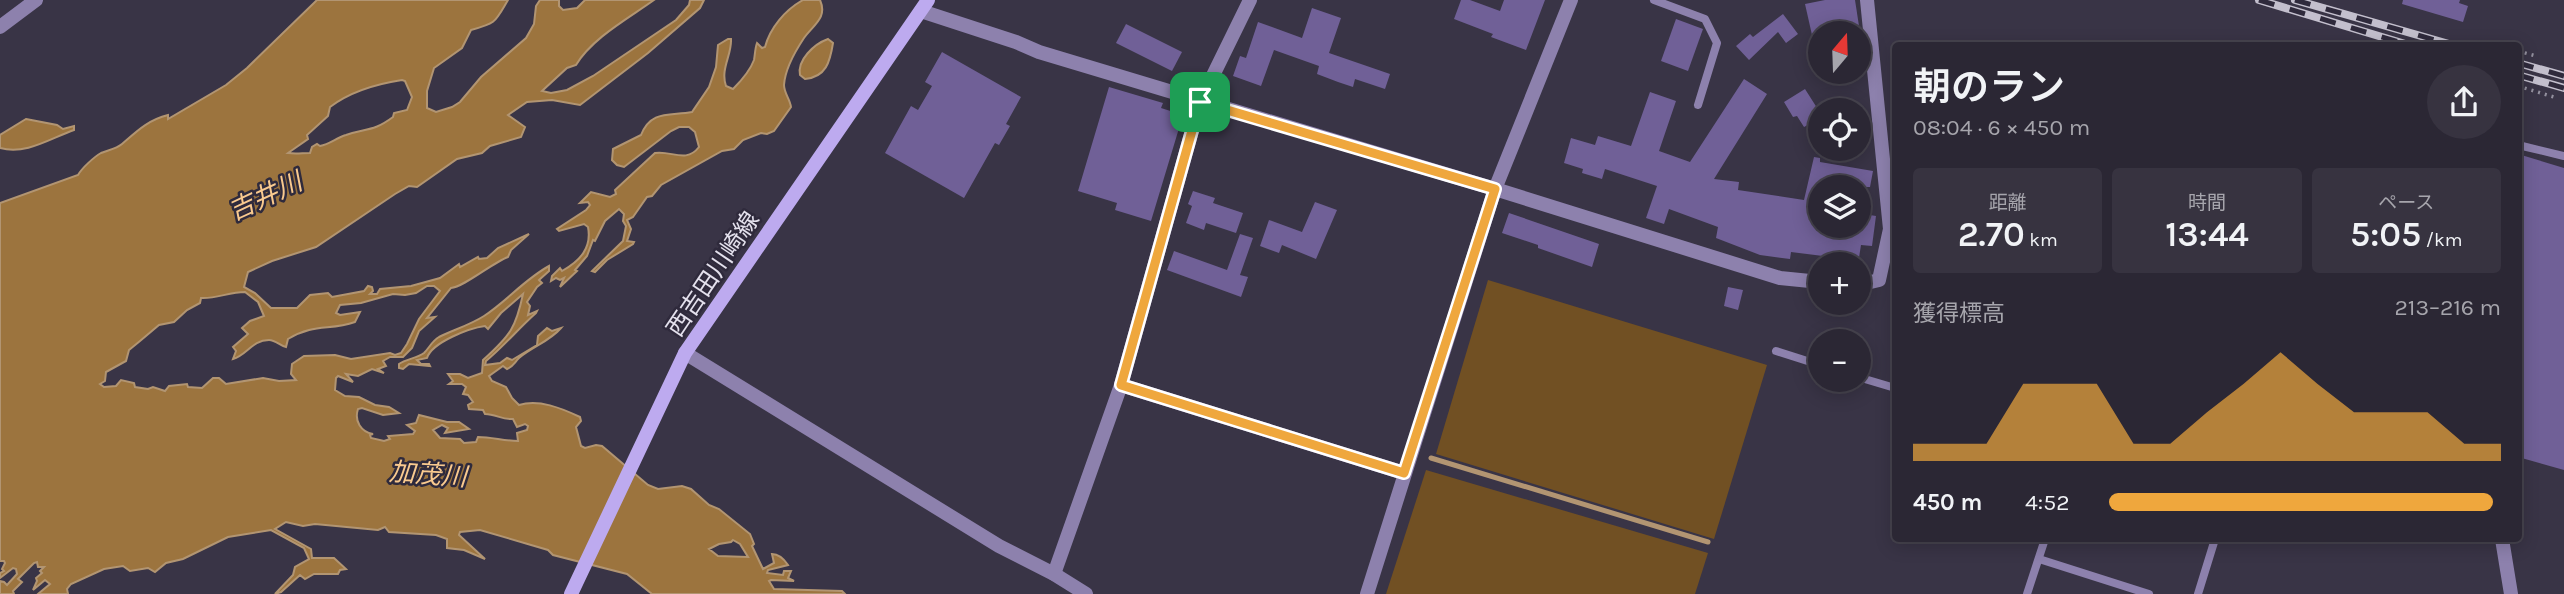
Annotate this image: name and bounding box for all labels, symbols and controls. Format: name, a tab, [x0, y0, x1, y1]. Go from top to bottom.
north arrow	[1808, 21, 1871, 84]
map controls	[1808, 21, 1871, 392]
text: 朝のラン	[1913, 65, 2065, 110]
button: share	[2427, 65, 2501, 139]
pin	[1170, 72, 1230, 132]
icon: arrive	[1181, 83, 1219, 121]
button: locate	[1808, 98, 1871, 161]
text: 08:04 · 6 × 450 m	[1913, 114, 2090, 141]
water label: 吉井川	[223, 165, 310, 227]
button: layers	[1808, 175, 1871, 238]
text: 距離	[1989, 192, 2027, 214]
text: 時間	[2188, 192, 2226, 214]
text: ペース	[2378, 192, 2434, 214]
street label: 西吉田川崎線	[661, 206, 765, 342]
text: 2.70	[1958, 214, 2025, 255]
text: 13:44	[2165, 214, 2249, 255]
text: 5:05	[2350, 214, 2421, 255]
text: km	[2025, 229, 2058, 251]
text: /km	[2421, 229, 2463, 251]
button: +	[1808, 252, 1871, 315]
text: 213–216 m	[2395, 294, 2501, 321]
text: 獲得標高	[1913, 300, 2005, 327]
button: −	[1808, 329, 1871, 392]
water label: 加茂川	[388, 456, 471, 493]
text: 450 m	[1913, 489, 1982, 516]
text: 4:52	[2025, 489, 2069, 516]

